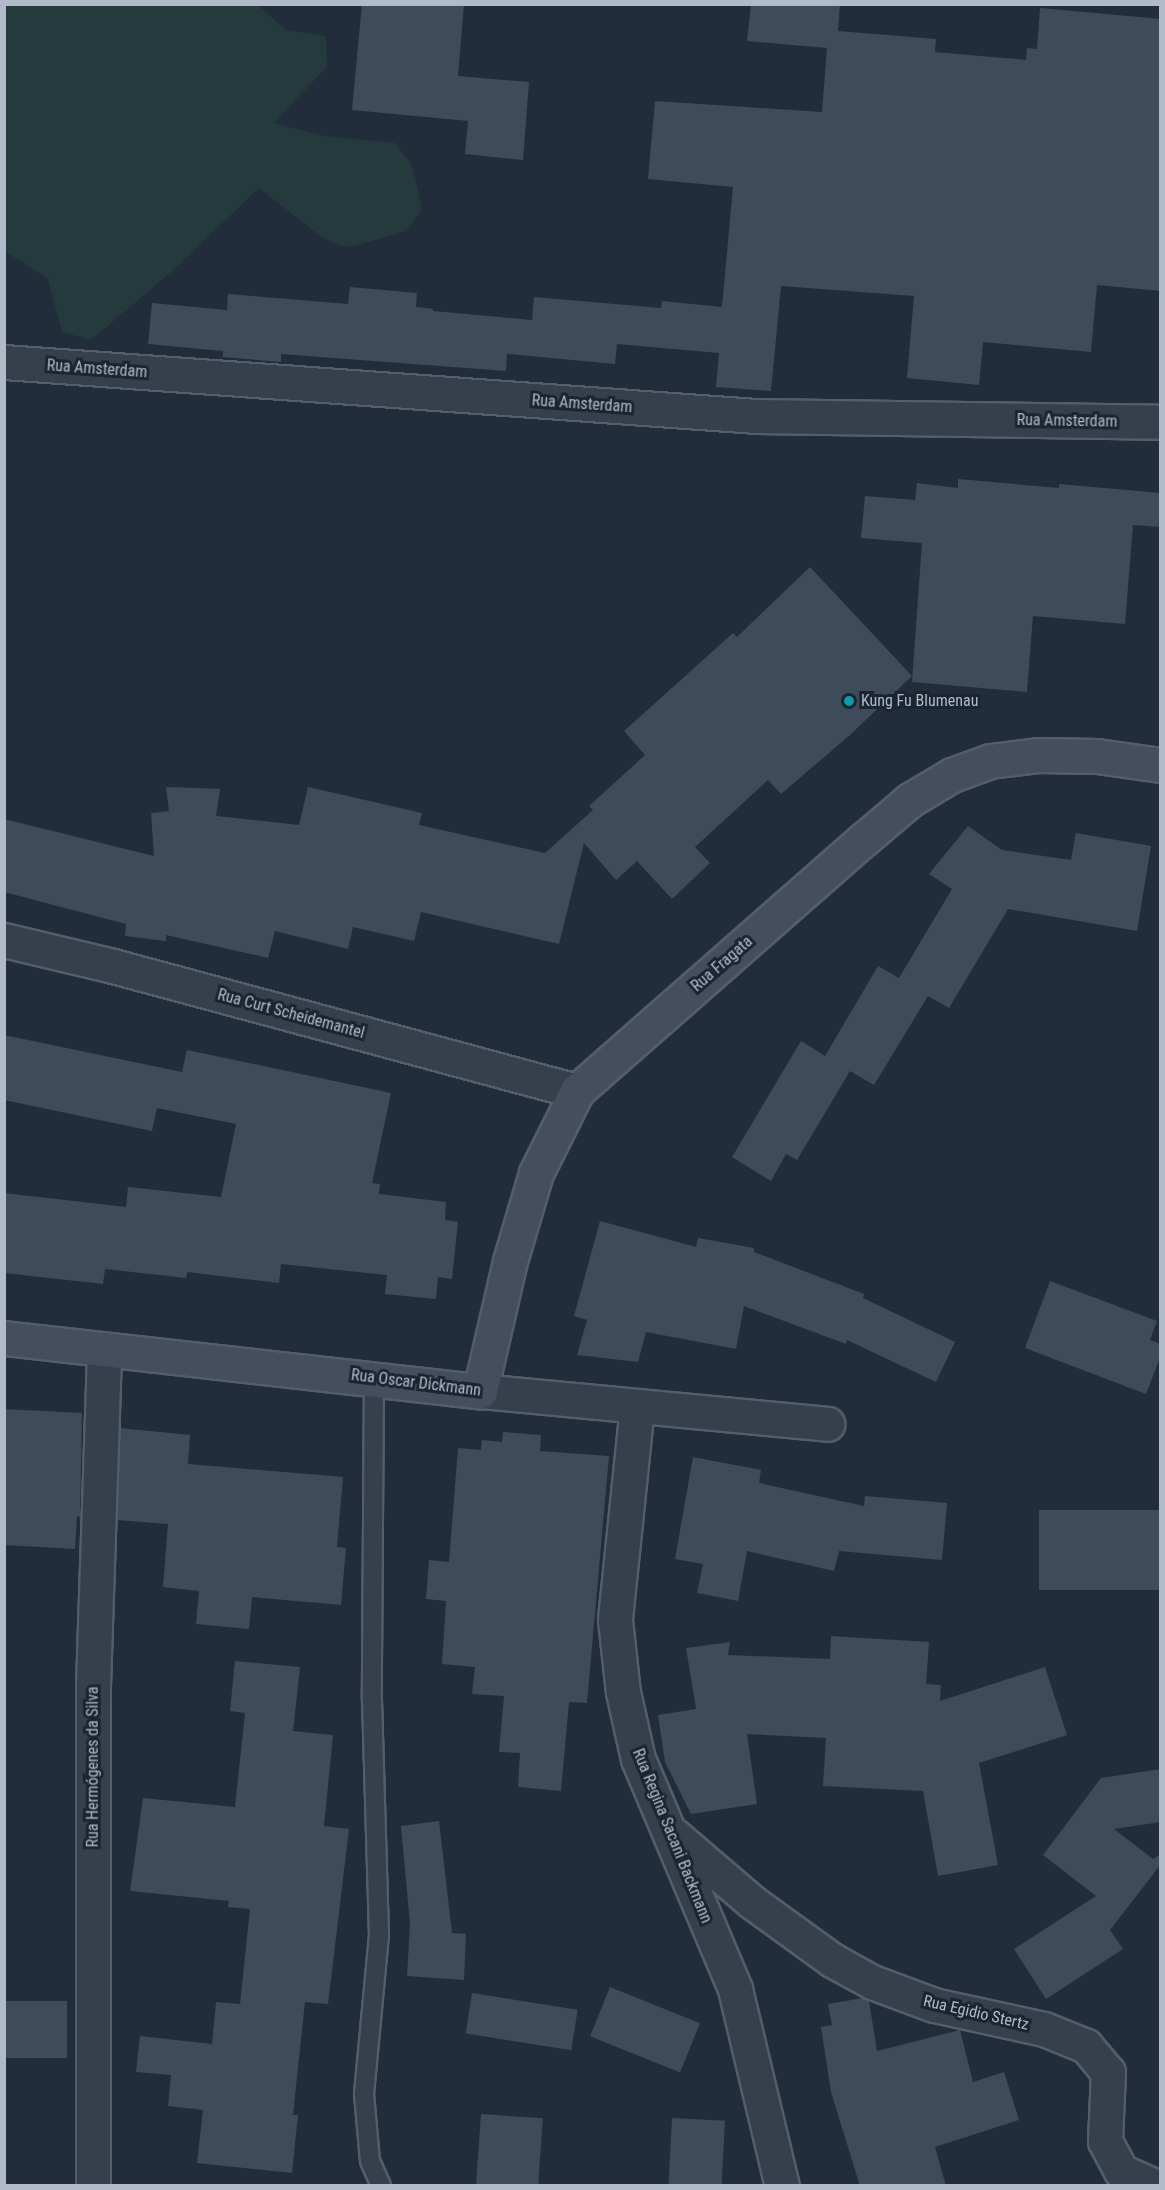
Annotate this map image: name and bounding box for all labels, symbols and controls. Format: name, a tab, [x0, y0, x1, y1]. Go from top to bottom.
street label: Rua Amsterdam	[46, 356, 148, 382]
street label: Rua Amsterdam	[531, 391, 633, 417]
street label: Rua Amsterdam	[1016, 411, 1118, 431]
place label: Kung Fu Blumenau	[861, 691, 978, 711]
marker: Kung Fu Blumenau	[842, 694, 856, 708]
street label: Rua Fragata	[687, 932, 757, 996]
street label: Rua Curt Scheidemantel	[215, 985, 367, 1043]
street label: Rua Oscar Dickmann	[350, 1366, 482, 1400]
street label: Rua Hermógenes da Silva	[83, 1687, 103, 1847]
street label: Rua Regina Sacani Backmann	[628, 1746, 716, 1926]
street label: Rua Egidio Stertz	[921, 1992, 1031, 2034]

